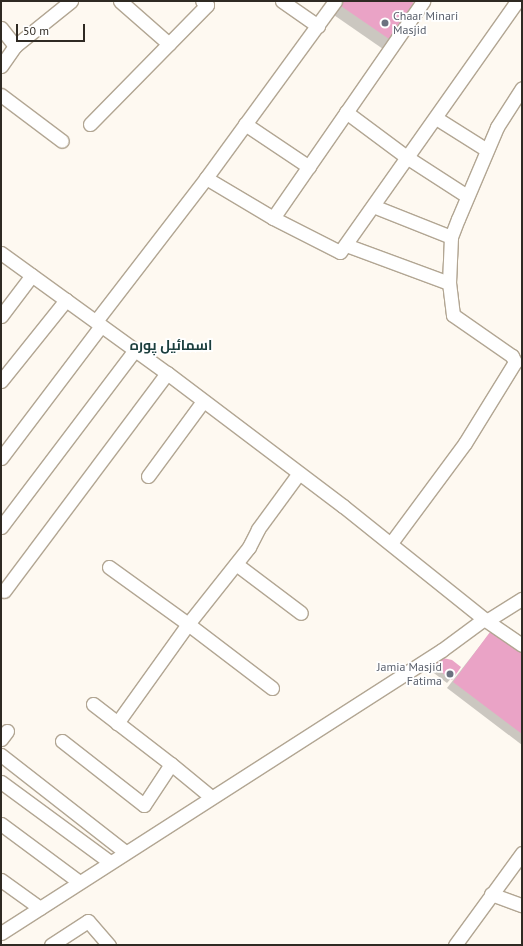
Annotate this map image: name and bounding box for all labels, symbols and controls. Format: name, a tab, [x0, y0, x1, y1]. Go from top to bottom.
place label: Chaar Minari Masjid	[393, 9, 458, 37]
scale bar	[18, 16, 87, 42]
marker: Chaar Minari Masjid	[380, 18, 390, 28]
text: 50 m	[23, 23, 49, 38]
district label: اسمائیل پورہ	[130, 337, 212, 353]
place label: Jamia Masjid Fatima	[377, 660, 442, 688]
marker: Jamia Masjid Fatima	[445, 669, 455, 679]

